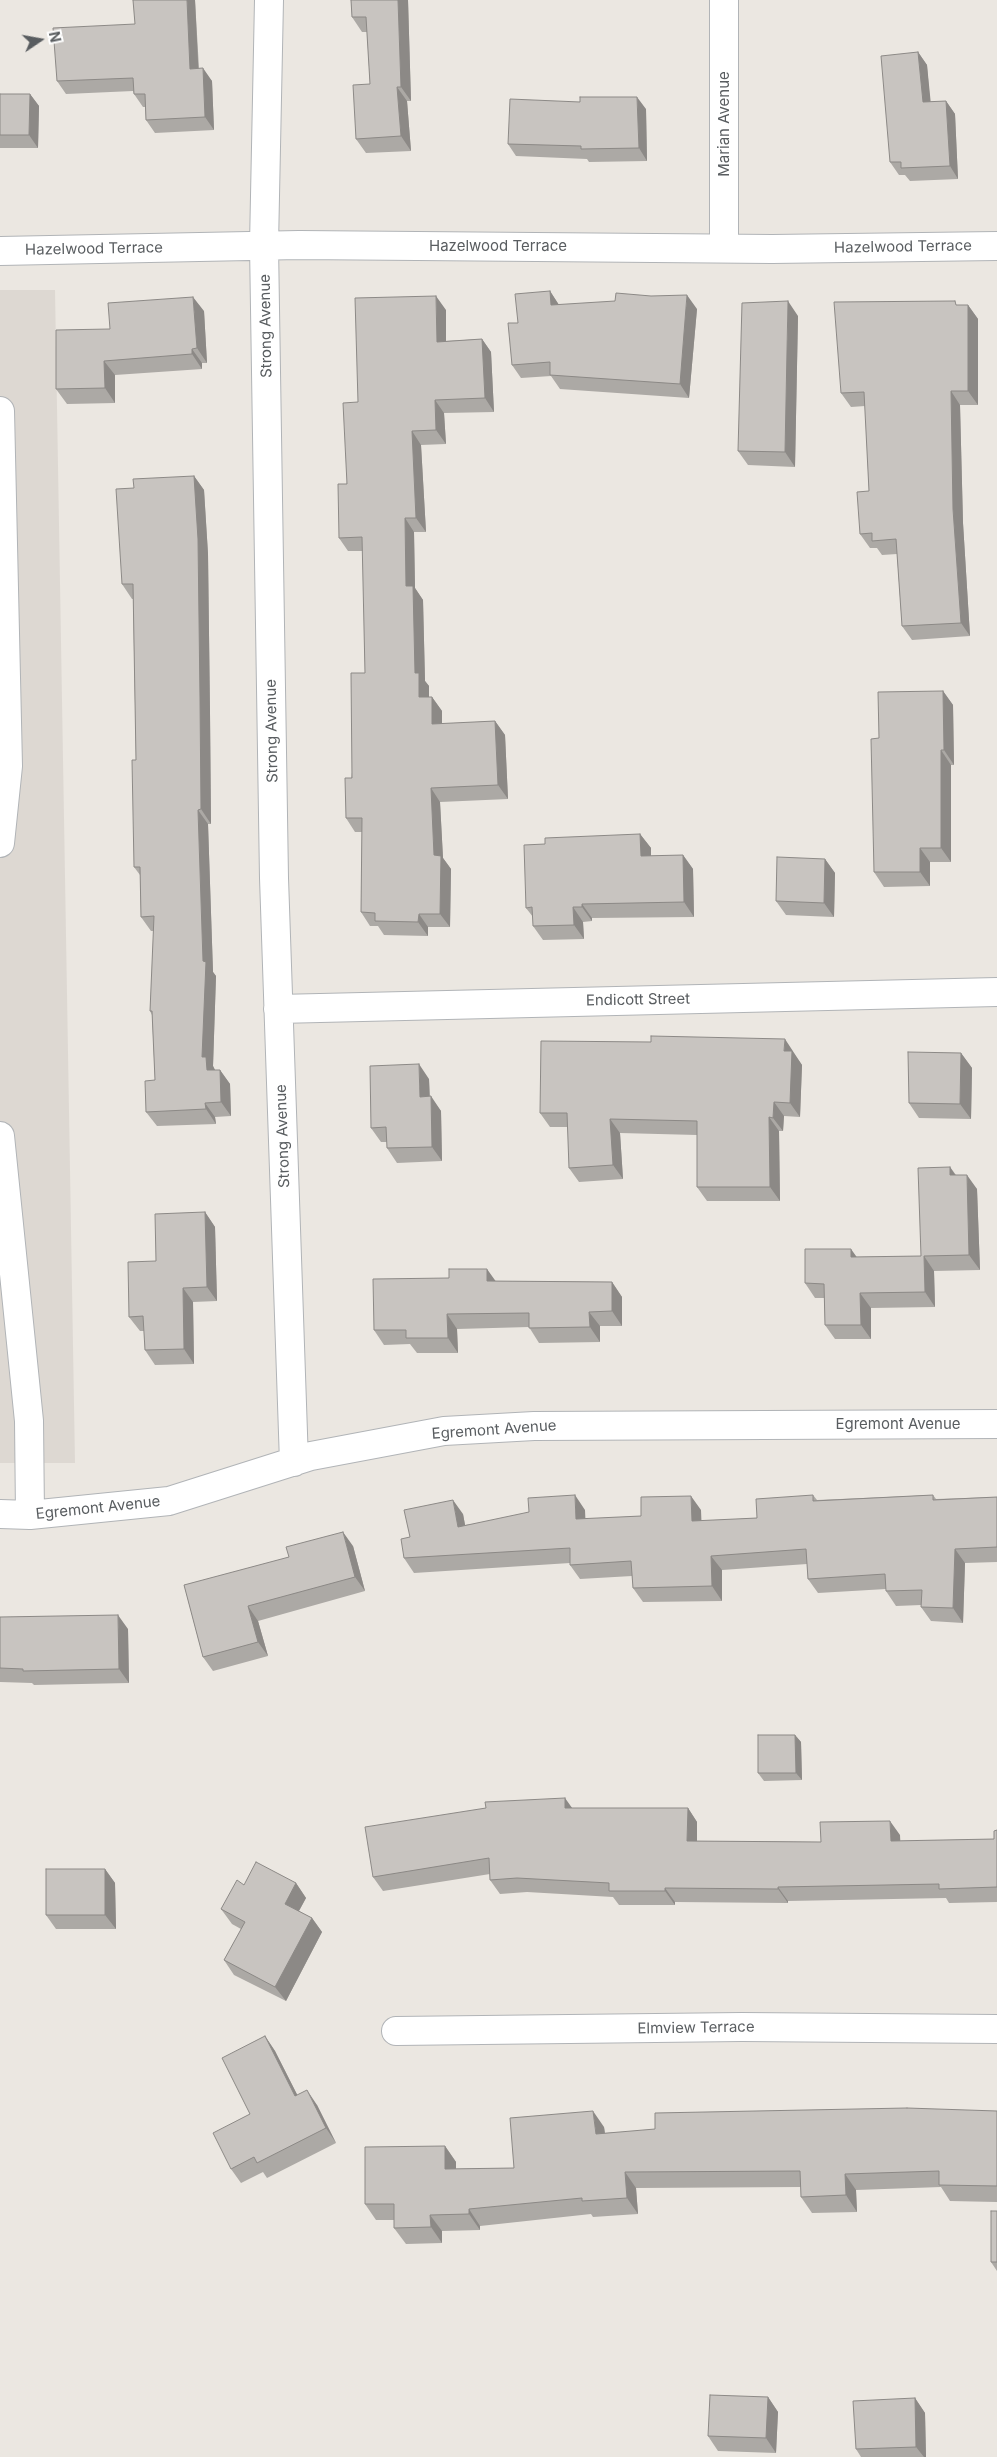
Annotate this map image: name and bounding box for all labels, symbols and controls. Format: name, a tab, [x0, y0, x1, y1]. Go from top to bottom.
north arrow	[15, 15, 65, 65]
text: N	[46, 30, 65, 44]
street label: Marian Avenue	[715, 71, 733, 177]
street label: Hazelwood Terrace	[429, 237, 567, 255]
street label: Hazelwood Terrace	[834, 237, 972, 257]
street label: Hazelwood Terrace	[25, 239, 163, 259]
street label: Strong Avenue	[256, 274, 276, 378]
street label: Strong Avenue	[262, 679, 282, 783]
street label: Endicott Street	[586, 990, 690, 1010]
street label: Strong Avenue	[272, 1084, 294, 1188]
street label: Egremont Avenue	[835, 1415, 961, 1433]
street label: Egremont Avenue	[431, 1417, 557, 1443]
street label: Egremont Avenue	[35, 1493, 161, 1523]
street label: Elmview Terrace	[637, 2018, 755, 2038]

